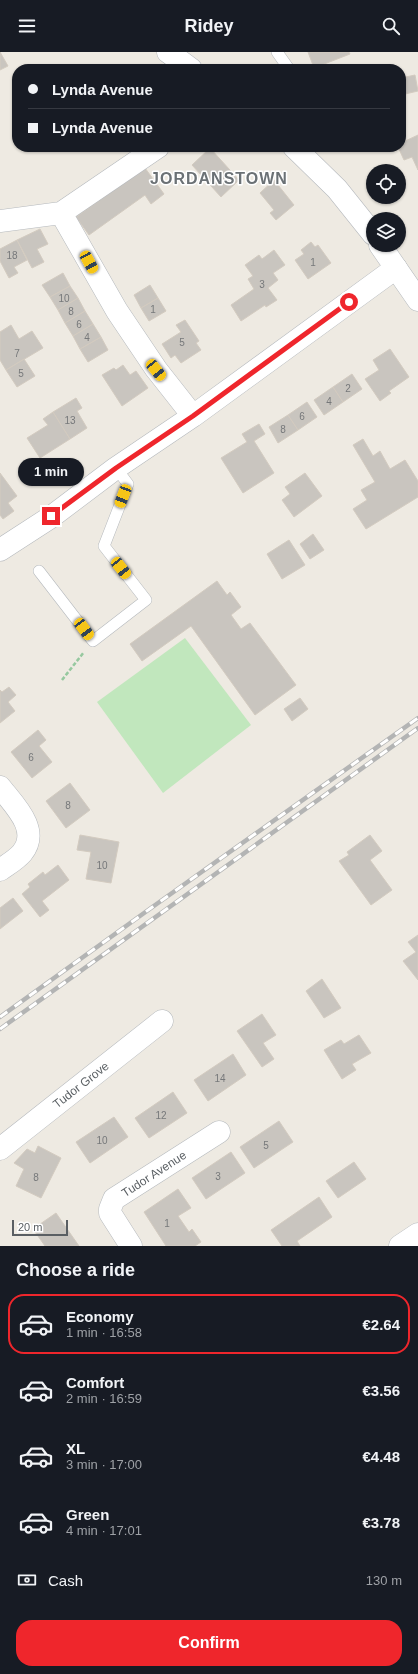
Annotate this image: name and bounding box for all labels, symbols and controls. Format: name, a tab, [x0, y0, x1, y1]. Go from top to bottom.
icon: menu	[16, 15, 38, 37]
icon: search	[380, 15, 402, 37]
text: Ridey	[184, 16, 234, 36]
text: Lynda Avenue	[52, 81, 153, 98]
text: Lynda Avenue	[52, 119, 153, 136]
map controls	[366, 164, 406, 252]
button: locate	[366, 164, 406, 204]
district label: JORDANSTOWN	[150, 170, 288, 187]
button: layers	[366, 212, 406, 252]
car	[78, 249, 100, 275]
house number: 18	[6, 250, 18, 261]
house number: 1	[310, 257, 316, 268]
house number: 3	[259, 279, 265, 290]
house number: 10	[58, 293, 70, 304]
route start	[340, 293, 358, 311]
house number: 1	[150, 304, 156, 315]
house number: 8	[68, 306, 74, 317]
house number: 6	[76, 319, 82, 330]
house number: 4	[84, 332, 90, 343]
house number: 5	[179, 337, 185, 348]
house number: 7	[14, 348, 20, 359]
car	[144, 357, 168, 383]
house number: 5	[18, 368, 24, 379]
house number: 2	[345, 383, 351, 394]
house number: 4	[326, 396, 332, 407]
house number: 6	[299, 411, 305, 422]
house number: 13	[64, 415, 76, 426]
house number: 8	[280, 424, 286, 435]
callout: 1 min	[18, 458, 84, 486]
text: 1 min	[34, 464, 68, 479]
car	[113, 483, 133, 509]
route end	[42, 507, 60, 525]
car	[109, 555, 133, 581]
car	[72, 616, 96, 642]
house number: 6	[28, 752, 34, 763]
house number: 8	[65, 800, 71, 811]
house number: 10	[96, 860, 108, 871]
street label: Tudor Grove	[50, 1059, 112, 1111]
house number: 14	[214, 1073, 226, 1084]
house number: 12	[155, 1110, 167, 1121]
house number: 10	[96, 1135, 108, 1146]
house number: 5	[263, 1140, 269, 1151]
street label: Tudor Avenue	[119, 1148, 189, 1200]
house number: 3	[215, 1171, 221, 1182]
house number: 8	[33, 1172, 39, 1183]
scale bar	[12, 1218, 68, 1237]
house number: 1	[164, 1218, 170, 1229]
text: 20 m	[18, 1221, 42, 1233]
text: Choose a ride	[16, 1260, 135, 1280]
icon: car	[18, 1306, 54, 1342]
text: Economy	[66, 1308, 134, 1325]
text: €2.64	[362, 1316, 400, 1333]
text: 1 min · 16:58	[66, 1325, 142, 1340]
icon: car	[18, 1372, 54, 1408]
text: Comfort	[66, 1374, 124, 1391]
text: €3.56	[362, 1382, 400, 1399]
text: 2 min · 16:59	[66, 1391, 142, 1406]
icon: car	[18, 1438, 54, 1474]
text: XL	[66, 1440, 85, 1457]
text: €4.48	[362, 1448, 400, 1465]
text: 3 min · 17:00	[66, 1457, 142, 1472]
icon: car	[18, 1504, 54, 1540]
text: Green	[66, 1506, 109, 1523]
text: €3.78	[362, 1514, 400, 1531]
text: 4 min · 17:01	[66, 1523, 142, 1538]
icon: cash	[16, 1569, 38, 1591]
text: Cash	[48, 1572, 83, 1589]
text: 130 m	[366, 1573, 402, 1588]
button: Confirm	[16, 1620, 402, 1666]

